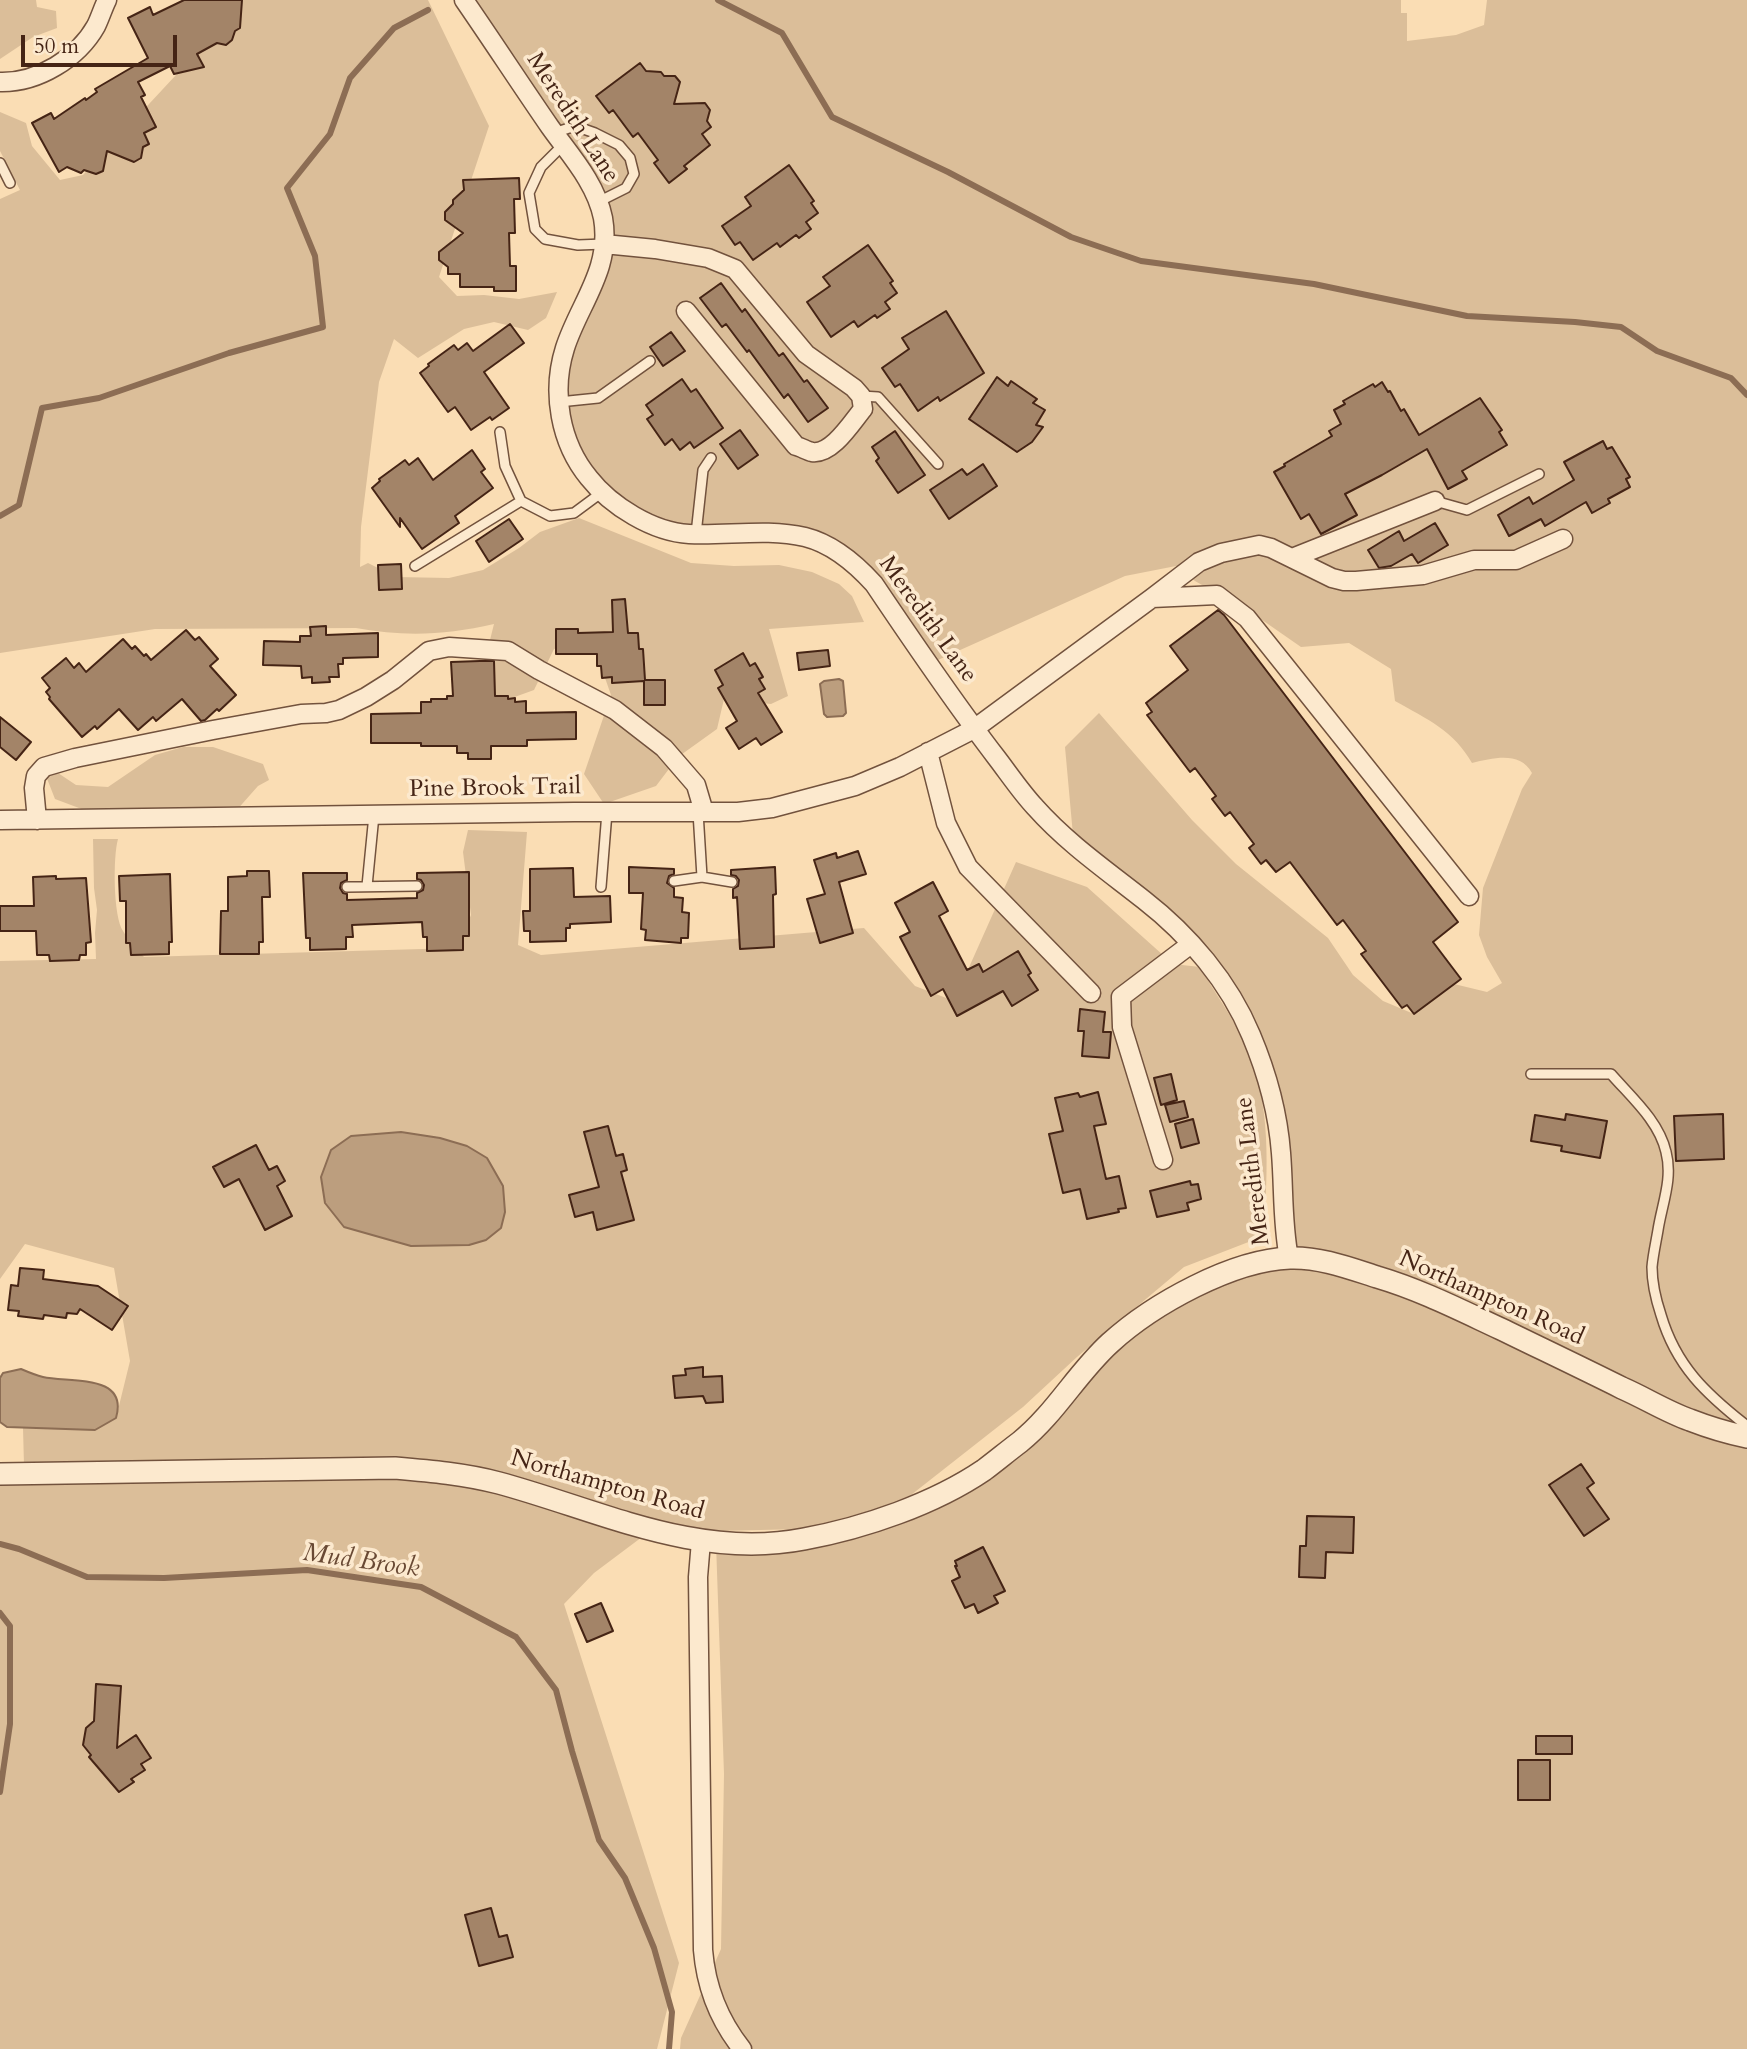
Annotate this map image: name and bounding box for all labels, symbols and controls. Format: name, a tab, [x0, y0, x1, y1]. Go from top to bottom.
scale bar	[24, 21, 180, 65]
text: 50 m	[34, 32, 79, 61]
street label: Meredith Lane	[519, 48, 625, 188]
street label: Meredith Lane	[871, 551, 983, 689]
street label: Pine Brook Trail	[409, 773, 581, 805]
street label: Meredith Lane	[1231, 1095, 1277, 1247]
street label: Northampton Road	[1394, 1245, 1588, 1353]
street label: Northampton Road	[507, 1445, 707, 1527]
water label: Mud Brook	[301, 1538, 421, 1586]

